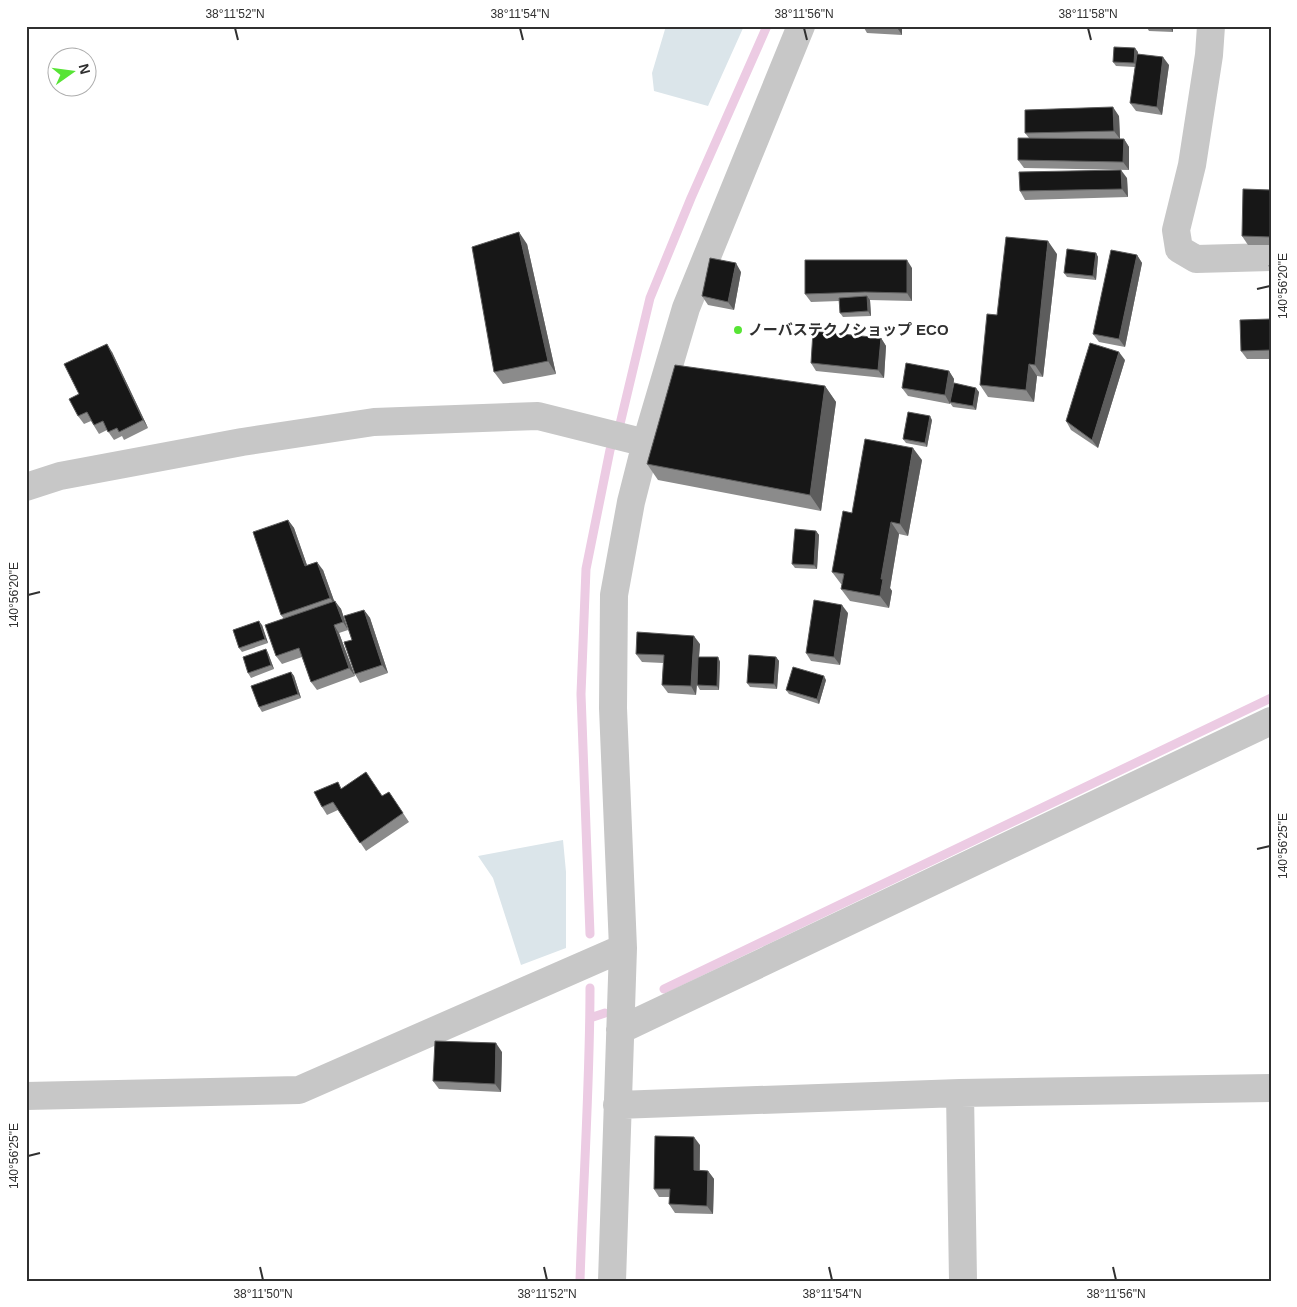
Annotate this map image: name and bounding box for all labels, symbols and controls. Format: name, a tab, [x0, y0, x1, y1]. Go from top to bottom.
text: 38°11'52"N	[205, 7, 265, 21]
text: 38°11'54"N	[490, 7, 550, 21]
text: 38°11'56"N	[774, 7, 834, 21]
text: 38°11'58"N	[1058, 7, 1118, 21]
north arrow	[48, 48, 98, 98]
text: N	[76, 62, 94, 76]
text: 140°56'20"E	[1276, 253, 1290, 319]
place label: ノーバステクノショップ ECO	[748, 321, 949, 338]
marker: ノーバステクノショップ ECO	[732, 324, 744, 336]
text: 140°56'20"E	[7, 562, 21, 628]
text: 140°56'25"E	[1276, 813, 1290, 879]
text: 140°56'25"E	[7, 1123, 21, 1189]
text: 38°11'50"N	[233, 1287, 293, 1301]
text: 38°11'52"N	[517, 1287, 577, 1301]
text: 38°11'54"N	[802, 1287, 862, 1301]
text: 38°11'56"N	[1086, 1287, 1146, 1301]

